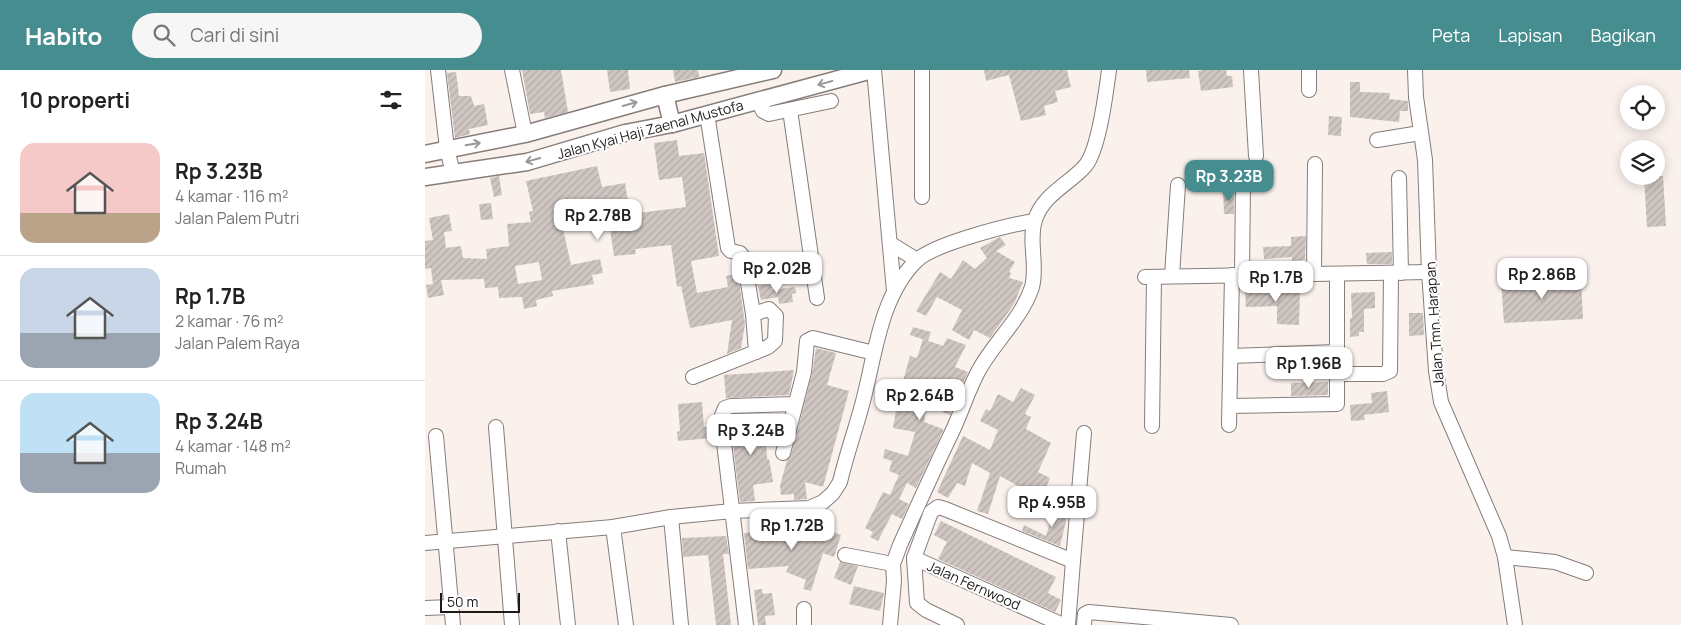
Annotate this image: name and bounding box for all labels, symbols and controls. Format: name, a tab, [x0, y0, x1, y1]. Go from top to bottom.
search box	[132, 13, 482, 58]
text: Habito	[25, 19, 102, 52]
icon: search	[150, 21, 178, 49]
text: Cari di sini	[190, 22, 279, 48]
text: Peta	[1432, 23, 1470, 47]
text: Lapisan	[1498, 23, 1562, 47]
text: Bagikan	[1590, 23, 1656, 47]
one-way arrow	[818, 79, 834, 88]
map controls	[1620, 85, 1665, 185]
button: locate	[1620, 85, 1665, 130]
text: 10 properti	[20, 86, 130, 114]
icon: filters	[377, 86, 405, 114]
street label: Jalan Kyai Haji Zaenal Mustofa	[555, 95, 745, 163]
one-way arrow	[622, 99, 638, 108]
one-way arrow	[464, 139, 480, 149]
button: layers	[1620, 140, 1665, 185]
one-way arrow	[525, 155, 541, 165]
text: Rp 3.23B	[175, 157, 263, 185]
pin: Rp 3.23B	[1177, 160, 1281, 202]
icon: home	[60, 163, 120, 223]
text: Rp 3.23B	[1196, 165, 1262, 187]
text: 4 kamar · 116 m²	[175, 185, 288, 207]
pin: Rp 2.78B	[546, 198, 650, 241]
text: Rp 2.78B	[565, 204, 631, 226]
text: Jalan Palem Putri	[175, 207, 300, 229]
pin: Rp 2.02B	[725, 252, 829, 294]
text: Rp 2.02B	[743, 257, 811, 279]
pin: Rp 2.86B	[1490, 258, 1594, 300]
pin: Rp 1.7B	[1230, 260, 1322, 303]
street label: Jalan Tmn. Harapan	[1420, 261, 1448, 387]
text: Rp 2.86B	[1508, 263, 1576, 285]
text: Rp 1.7B	[1249, 266, 1303, 288]
text: Rp 1.7B	[175, 282, 245, 310]
icon: home	[60, 288, 120, 348]
text: 2 kamar · 76 m²	[175, 310, 284, 332]
text: Jalan Palem Raya	[175, 332, 300, 354]
pin: Rp 1.96B	[1257, 346, 1361, 389]
text: Rp 1.96B	[1277, 352, 1341, 374]
pin: Rp 2.64B	[868, 378, 972, 421]
text: Rp 2.64B	[886, 384, 954, 406]
text: Rp 3.24B	[175, 407, 263, 435]
icon: home	[60, 413, 120, 473]
pin: Rp 3.24B	[699, 414, 803, 456]
text: Rp 3.24B	[718, 419, 784, 441]
text: 4 kamar · 148 m²	[175, 435, 291, 457]
text: Rumah	[175, 457, 227, 479]
pin: Rp 4.95B	[1000, 486, 1104, 528]
text: Rp 4.95B	[1018, 491, 1086, 513]
pin: Rp 1.72B	[740, 508, 844, 551]
text: Rp 1.72B	[761, 514, 824, 536]
street label: Jalan Fernwood	[924, 556, 1024, 614]
scale bar	[440, 590, 520, 613]
text: 50 m	[447, 592, 478, 611]

